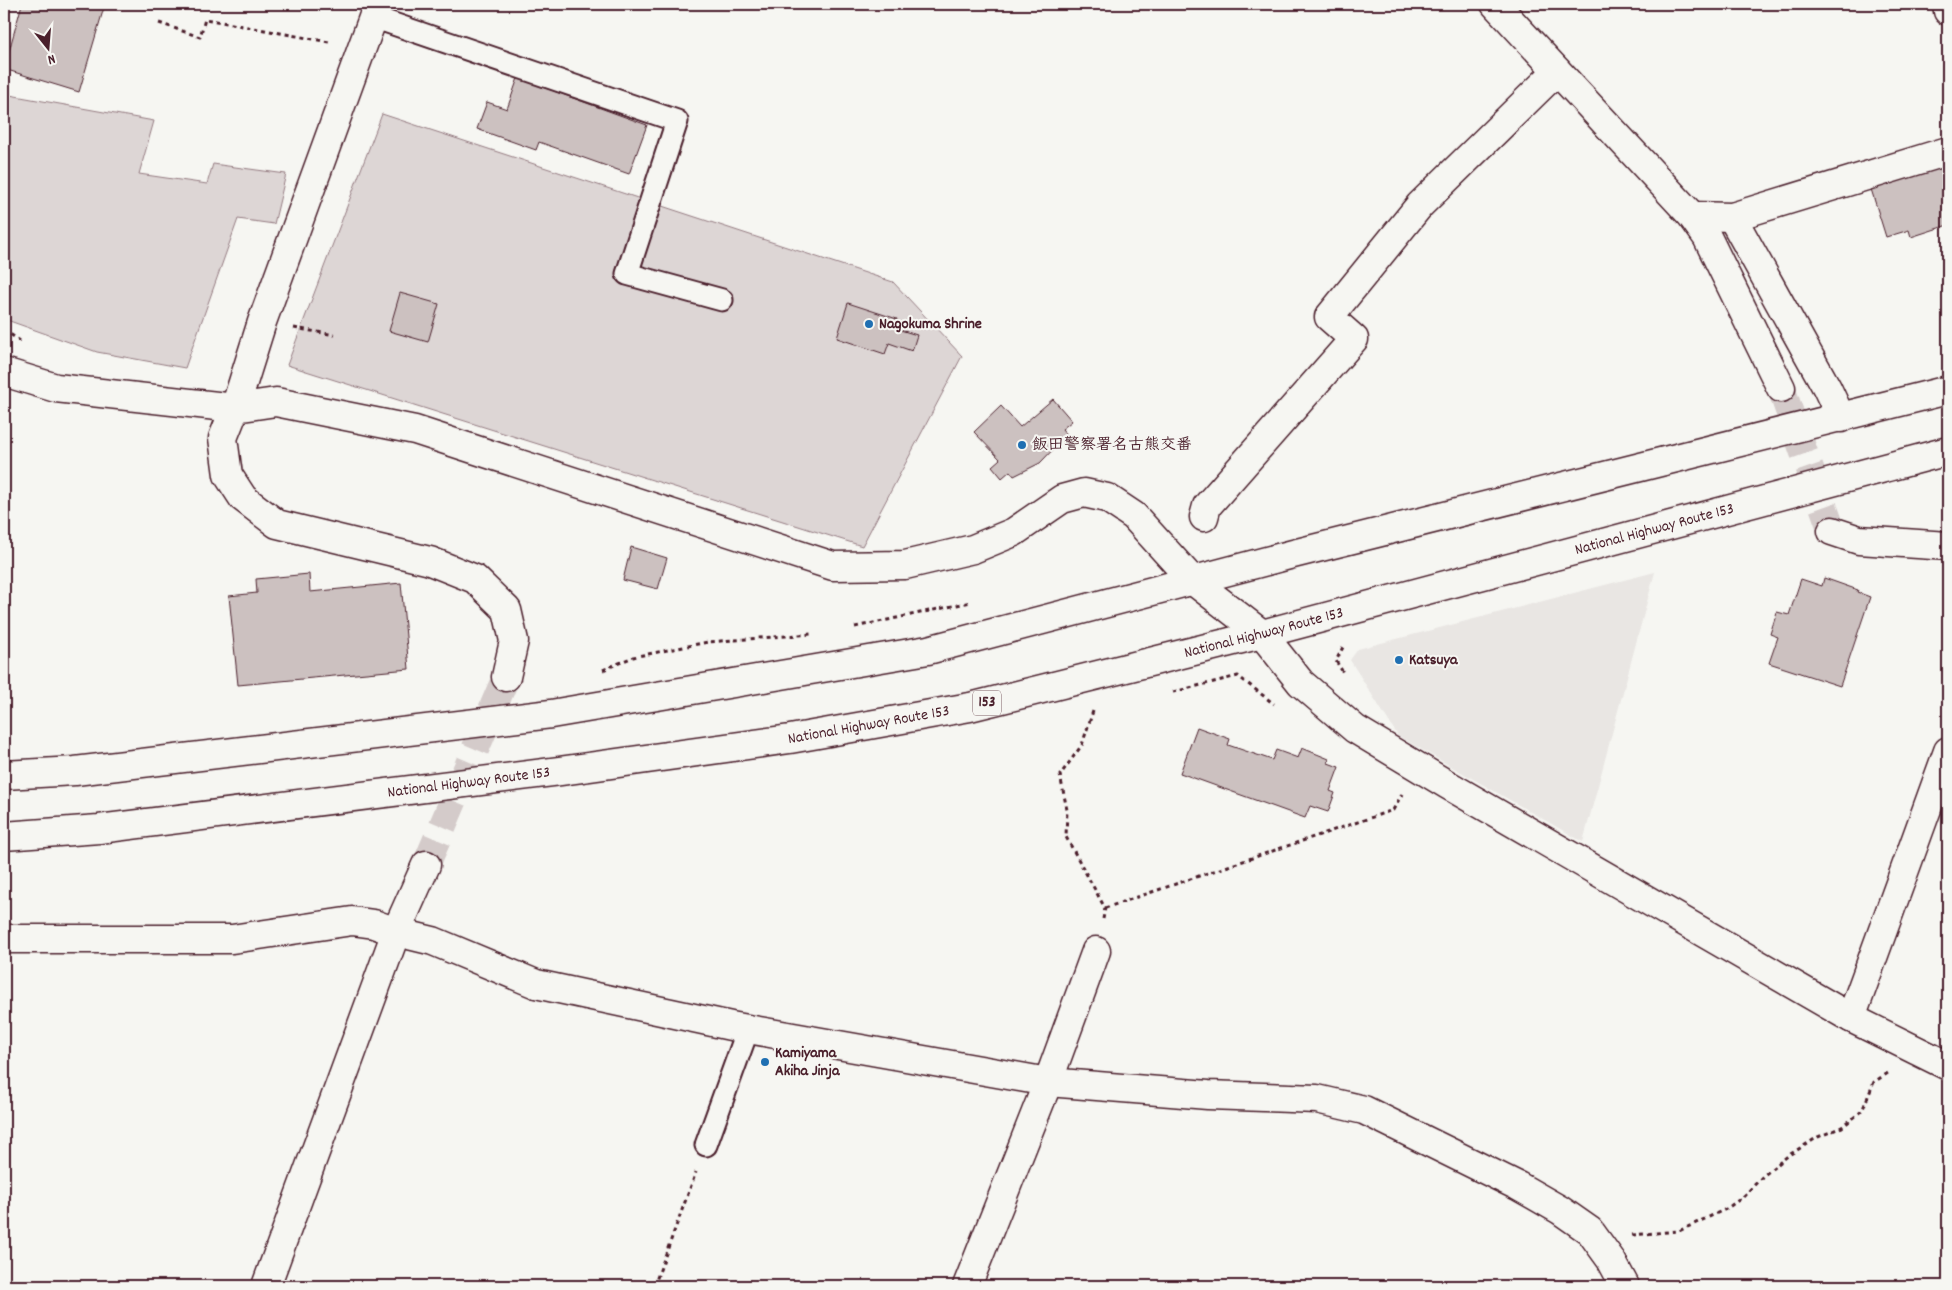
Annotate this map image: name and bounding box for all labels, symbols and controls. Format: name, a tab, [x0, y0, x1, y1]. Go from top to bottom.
north arrow	[22, 22, 72, 72]
text: N	[45, 48, 57, 69]
place label: Nagokuma Shrine	[879, 313, 982, 336]
marker: Nagokuma Shrine	[863, 318, 875, 330]
place label: 飯田警察署名古熊交番	[1032, 434, 1192, 457]
marker: 飯田警察署名古熊交番	[1016, 439, 1028, 451]
street label: National Highway Route 153	[1572, 497, 1736, 562]
street label: National Highway Route 153	[1182, 601, 1346, 665]
place label: Katsuya	[1409, 649, 1459, 672]
marker: Katsuya	[1393, 654, 1405, 666]
road number: 153	[973, 690, 1001, 716]
street label: National Highway Route 153	[786, 699, 951, 751]
street label: National Highway Route 153	[386, 761, 552, 804]
place label: Kamiyama Akiha Jinja	[775, 1042, 841, 1083]
marker: Kamiyama Akiha Jinja	[759, 1056, 771, 1068]

